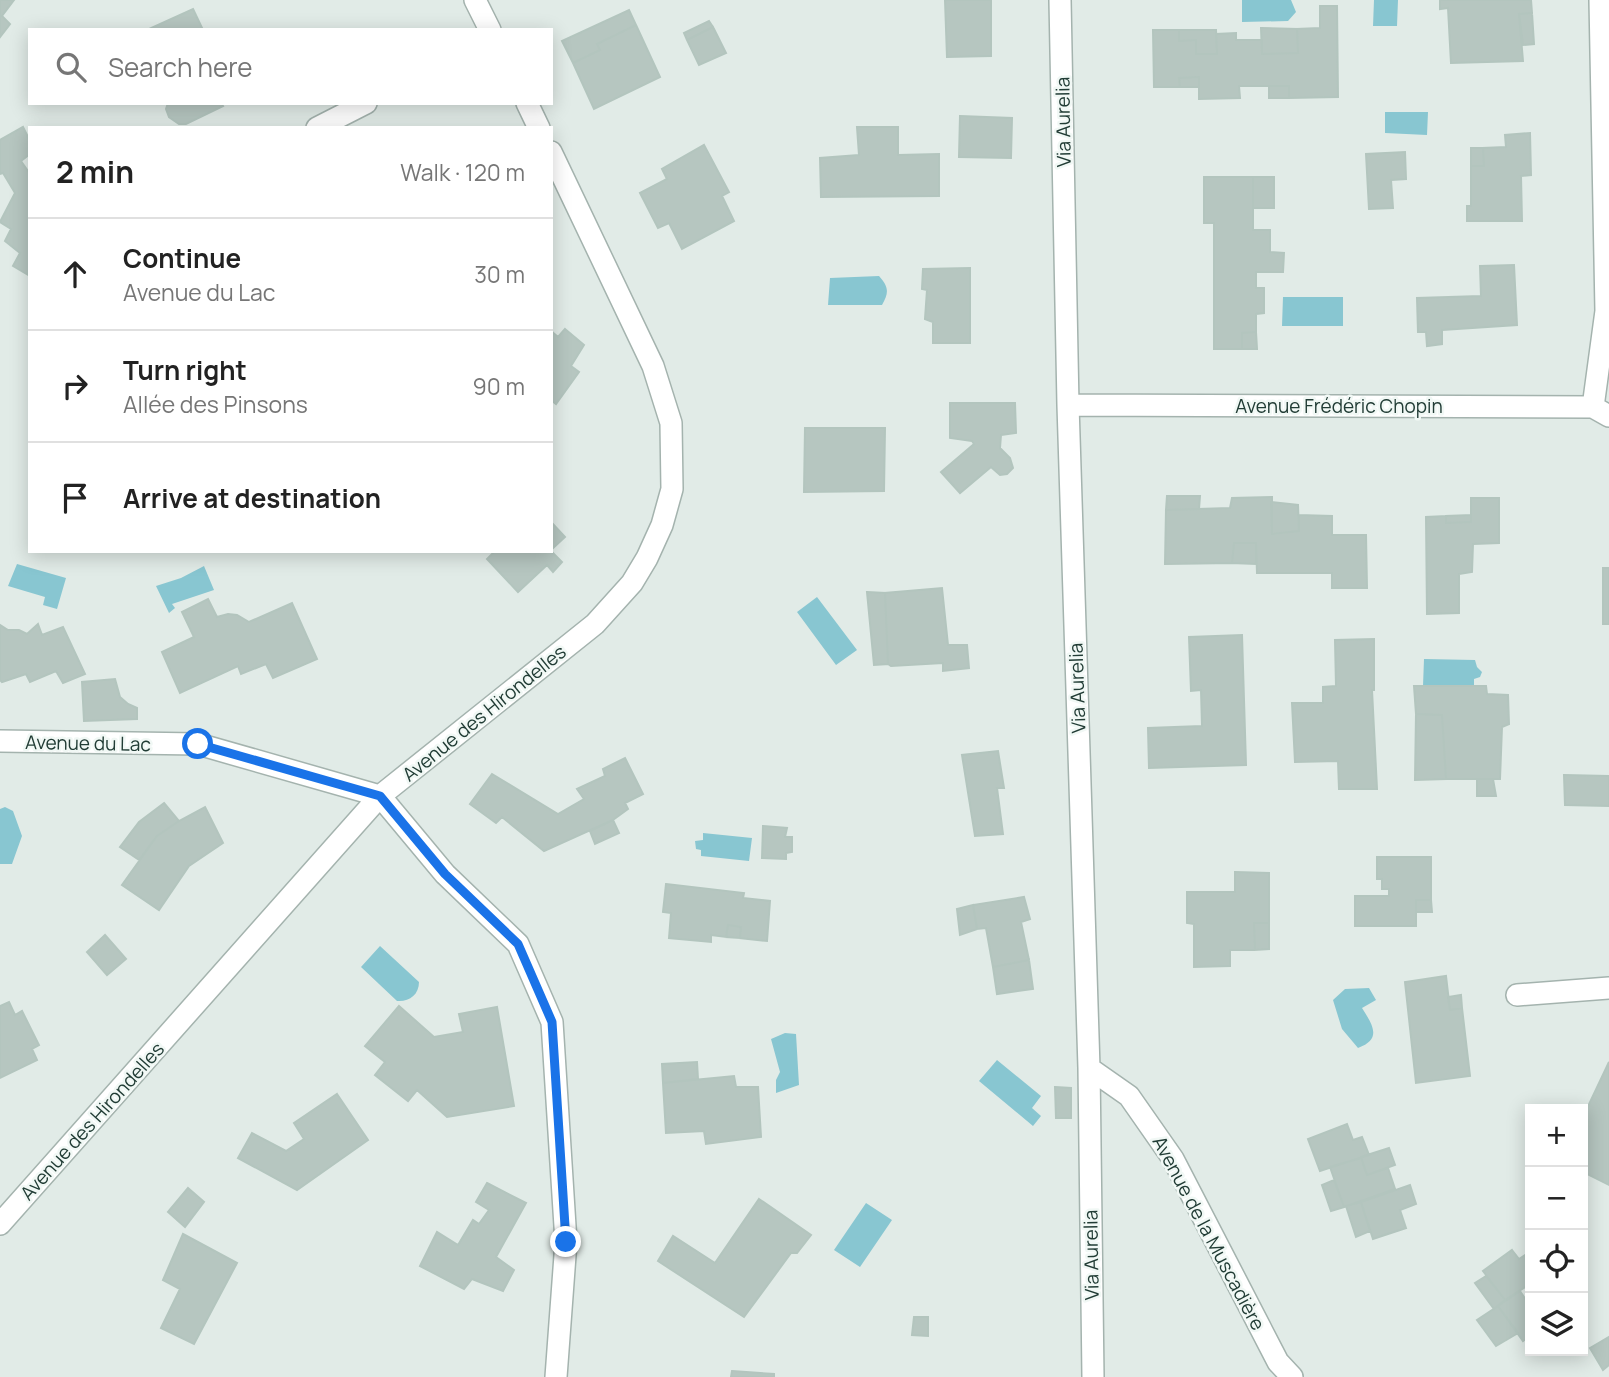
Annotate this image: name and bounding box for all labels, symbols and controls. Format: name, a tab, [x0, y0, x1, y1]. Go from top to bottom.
search box	[28, 28, 553, 105]
icon: search	[52, 48, 90, 86]
text: Search here	[108, 49, 253, 85]
street label: Via Aurelia	[1049, 77, 1077, 167]
text: 2 min	[56, 151, 134, 192]
text: Walk · 120 m	[400, 156, 525, 188]
text: Continue	[123, 240, 241, 276]
icon: ahead	[56, 255, 94, 293]
text: 30 m	[474, 258, 525, 290]
text: Avenue du Lac	[123, 276, 275, 308]
text: Turn right	[123, 352, 247, 388]
icon: right	[56, 367, 94, 405]
text: 90 m	[473, 370, 525, 402]
text: Allée des Pinsons	[123, 388, 308, 420]
street label: Avenue Frédéric Chopin	[1235, 393, 1443, 419]
icon: arrive	[56, 479, 94, 517]
text: Arrive at destination	[123, 480, 381, 516]
street label: Avenue des Hirondelles	[397, 639, 571, 787]
street label: Via Aurelia	[1062, 642, 1092, 734]
route start	[182, 728, 213, 759]
street label: Avenue du Lac	[25, 729, 151, 757]
street label: Avenue des Hirondelles	[14, 1037, 170, 1205]
map controls	[1525, 1104, 1588, 1356]
button: +	[1525, 1104, 1588, 1167]
street label: Avenue de la Muscadière	[1147, 1131, 1271, 1335]
button: −	[1525, 1167, 1588, 1230]
street label: Via Aurelia	[1077, 1210, 1105, 1300]
route end	[550, 1226, 581, 1257]
button: locate	[1525, 1230, 1588, 1293]
button: layers	[1525, 1293, 1588, 1356]

